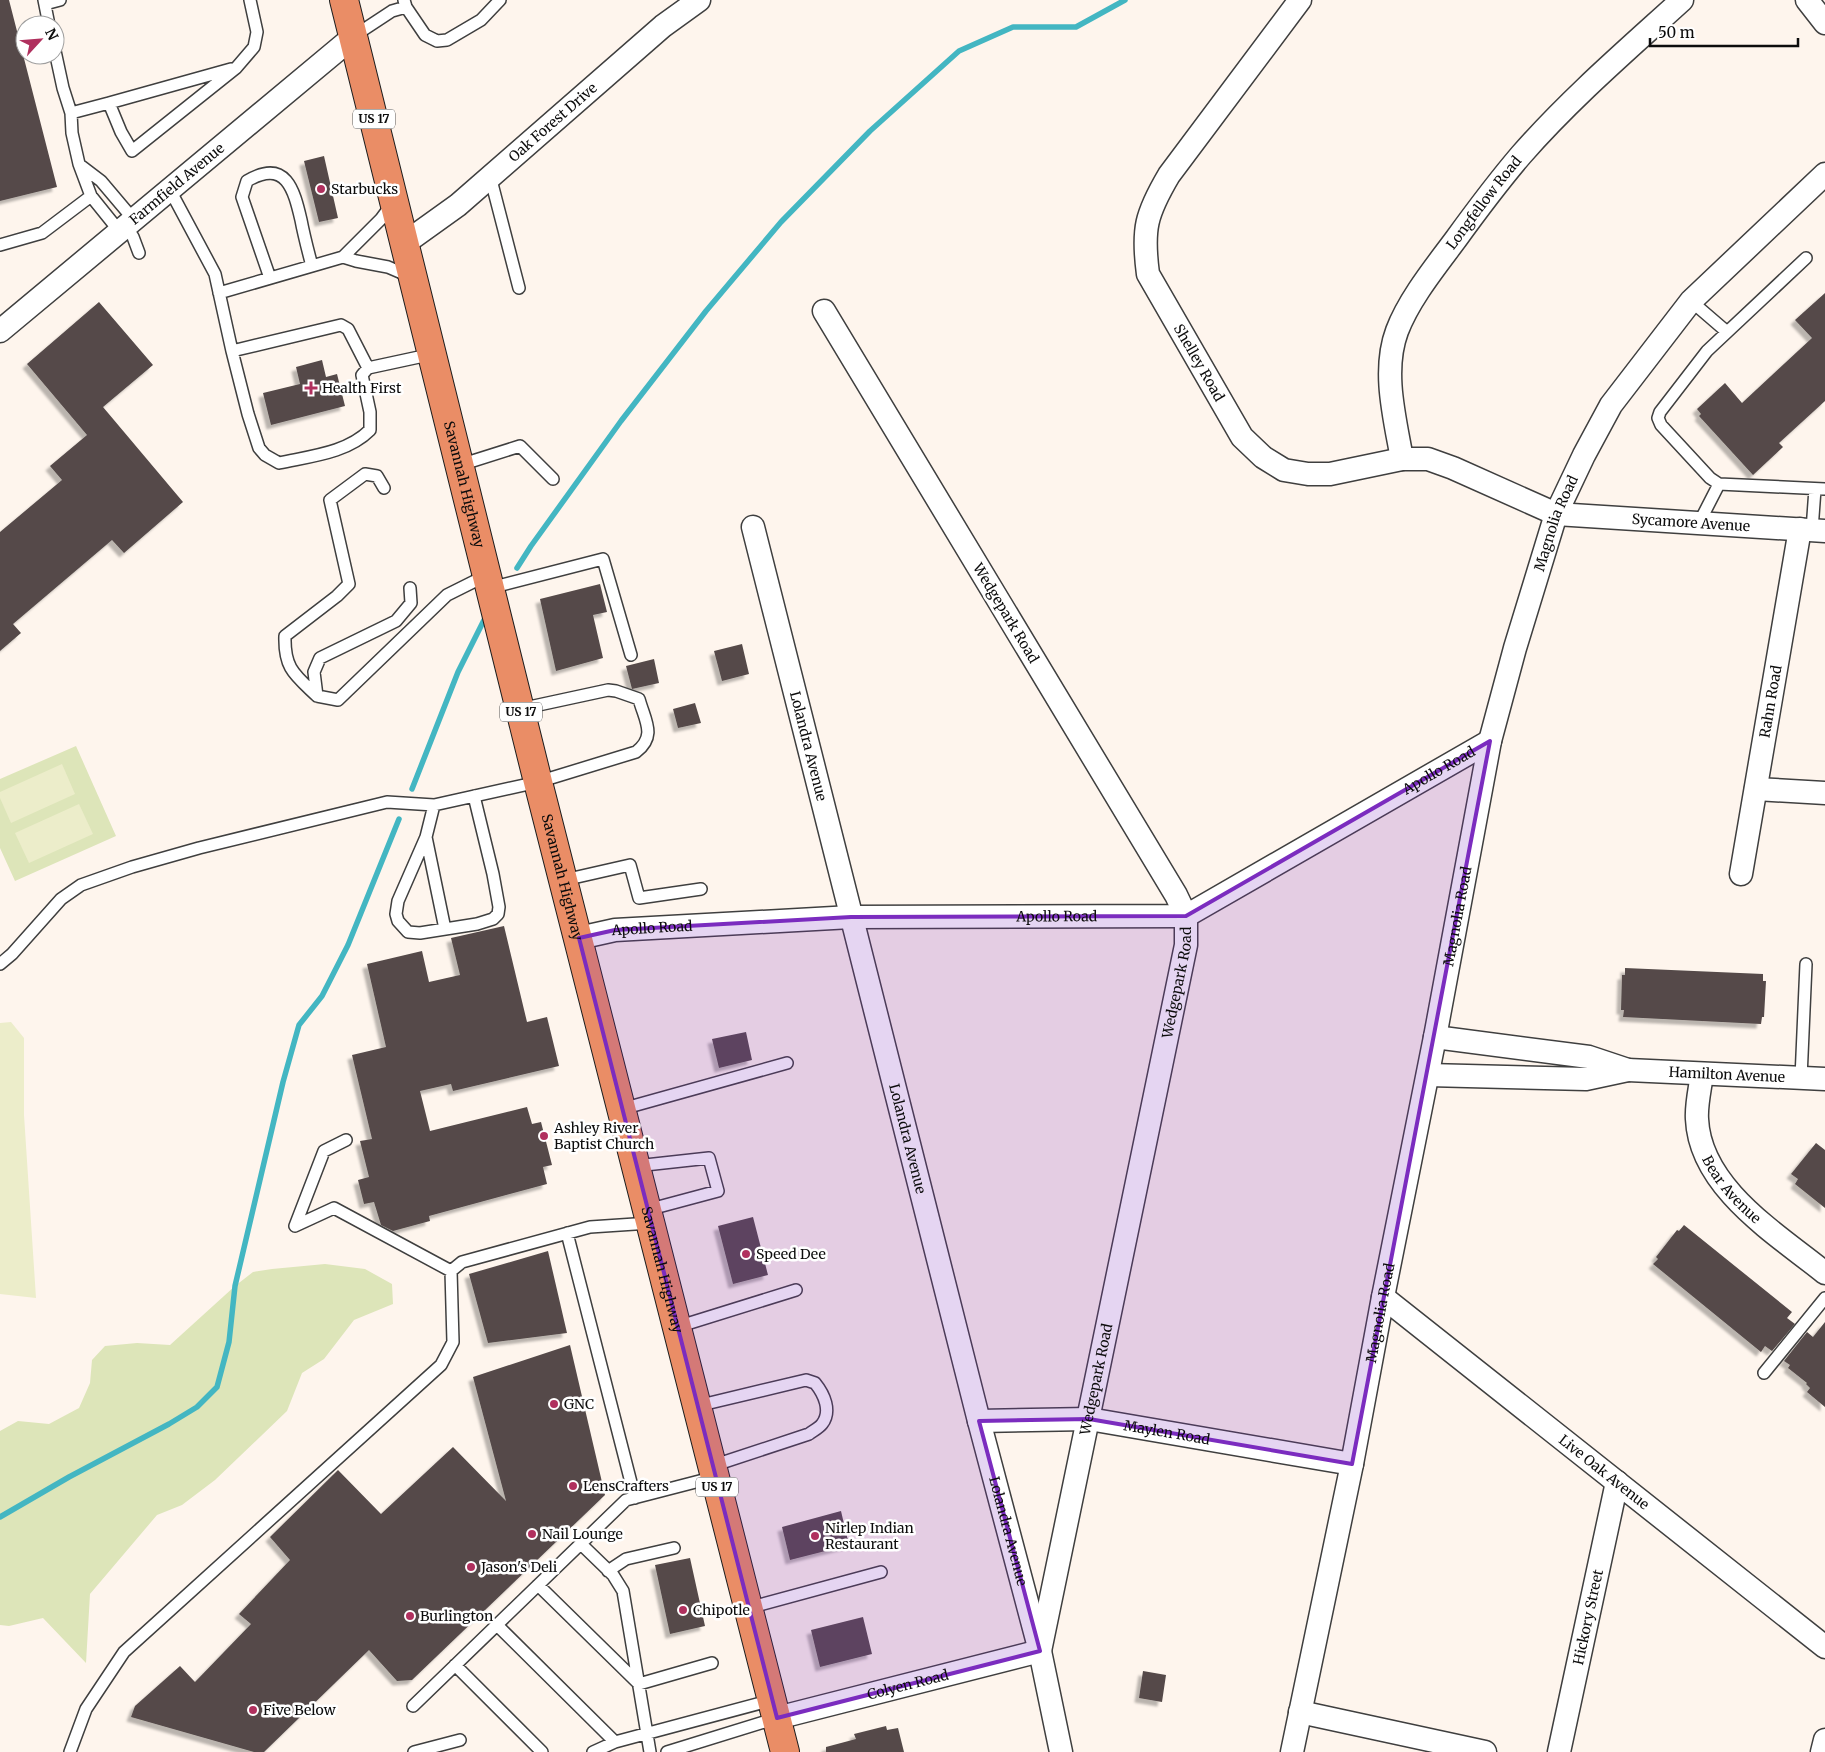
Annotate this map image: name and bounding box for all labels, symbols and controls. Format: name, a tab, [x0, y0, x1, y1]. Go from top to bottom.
north arrow	[15, 15, 65, 65]
scale bar	[1650, 15, 1798, 47]
text: 50 m	[1658, 23, 1695, 42]
text: N	[41, 25, 62, 43]
street label: Oak Forest Drive	[505, 79, 601, 166]
road number: US 17	[353, 110, 395, 128]
street label: Farmfield Avenue	[126, 139, 228, 229]
street label: Longfellow Road	[1442, 152, 1526, 253]
place label: Starbucks	[331, 180, 398, 198]
marker: Starbucks	[315, 183, 327, 195]
street label: Shelley Road	[1170, 321, 1229, 405]
place label: Health First	[322, 379, 402, 397]
marker: Health First	[304, 381, 318, 395]
street label: Savannah Highway	[440, 419, 489, 550]
street label: Magnolia Road	[1530, 472, 1582, 573]
street label: Sycamore Avenue	[1631, 510, 1751, 535]
street label: Wedgepark Road	[969, 559, 1043, 667]
street label: Rahn Road	[1755, 663, 1786, 739]
street label: Lolandra Avenue	[786, 689, 831, 803]
road number: US 17	[500, 702, 542, 722]
street label: Apollo Road	[1398, 742, 1479, 799]
street label: Savannah Highway	[537, 812, 587, 943]
street label: Magnolia Road	[1439, 864, 1476, 968]
street label: Apollo Road	[1015, 907, 1098, 926]
street label: Apollo Road	[610, 917, 694, 939]
street label: Wedgepark Road	[1158, 926, 1195, 1041]
street label: Hamilton Avenue	[1668, 1063, 1785, 1086]
street label: Lolandra Avenue	[885, 1082, 930, 1196]
place label: Ashley River Baptist Church	[553, 1119, 654, 1153]
marker: Ashley River Baptist Church	[538, 1130, 550, 1142]
street label: Bear Avenue	[1698, 1153, 1765, 1227]
street label: Savannah Highway	[637, 1205, 687, 1336]
place label: Speed Dee	[756, 1245, 826, 1263]
marker: Speed Dee	[740, 1248, 752, 1260]
street label: Magnolia Road	[1362, 1261, 1399, 1364]
street label: Wedgepark Road	[1076, 1321, 1117, 1437]
place label: GNC	[564, 1395, 594, 1413]
marker: GNC	[548, 1398, 560, 1410]
street label: Maylen Road	[1122, 1416, 1212, 1449]
street label: Live Oak Avenue	[1555, 1431, 1653, 1513]
street label: Lolandra Avenue	[985, 1474, 1031, 1588]
place label: LensCrafters	[583, 1477, 669, 1495]
road number: US 17	[696, 1478, 738, 1496]
marker: LensCrafters	[567, 1480, 579, 1492]
place label: Nirlep Indian Restaurant	[825, 1519, 914, 1553]
place label: Nail Lounge	[542, 1525, 623, 1543]
marker: Nail Lounge	[526, 1528, 538, 1540]
marker: Nirlep Indian Restaurant	[809, 1530, 821, 1542]
place label: Jason's Deli	[480, 1558, 558, 1576]
marker: Jason's Deli	[465, 1561, 477, 1573]
street label: Hickory Street	[1569, 1567, 1607, 1667]
place label: Chipotle	[693, 1601, 750, 1619]
marker: Chipotle	[677, 1604, 689, 1616]
place label: Burlington	[420, 1607, 493, 1625]
marker: Burlington	[404, 1610, 416, 1622]
street label: Colyen Road	[865, 1666, 951, 1704]
place label: Five Below	[263, 1701, 336, 1719]
marker: Five Below	[247, 1704, 259, 1716]

